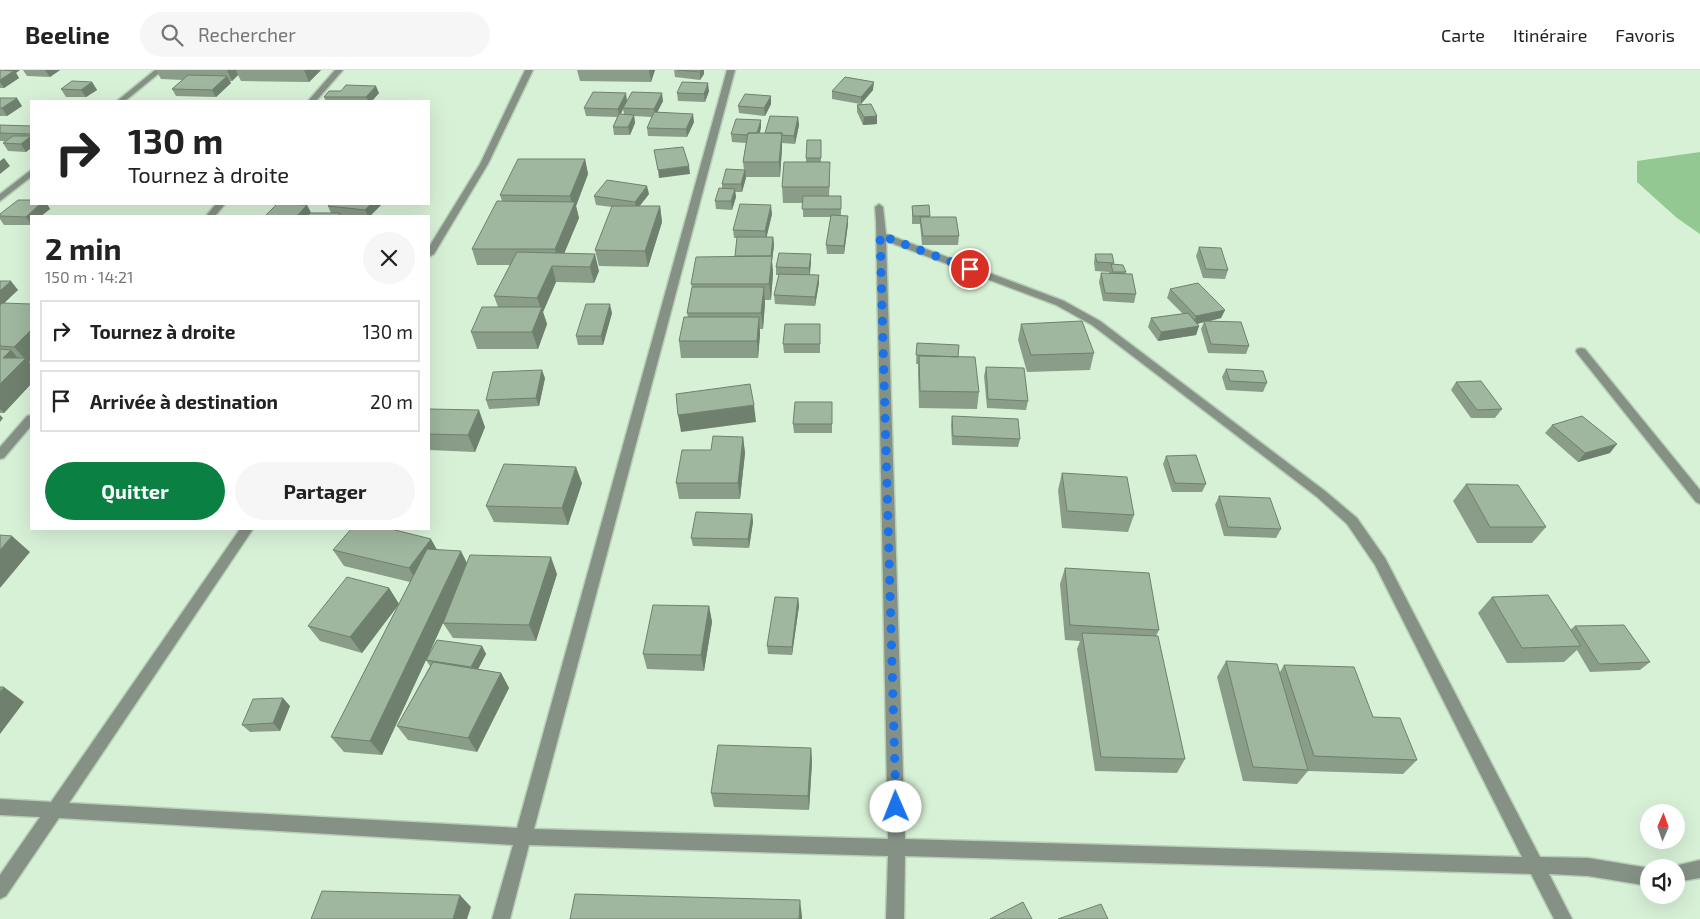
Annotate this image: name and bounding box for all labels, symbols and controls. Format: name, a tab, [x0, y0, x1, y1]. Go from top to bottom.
search box	[140, 12, 490, 57]
text: Beeline	[25, 20, 110, 49]
icon: search	[158, 21, 186, 49]
text: Rechercher	[198, 23, 296, 46]
text: Carte	[1441, 24, 1485, 46]
text: Itinéraire	[1513, 24, 1587, 46]
text: Favoris	[1615, 24, 1675, 46]
text: 130 m	[128, 119, 223, 161]
icon: right	[45, 120, 110, 185]
text: Tournez à droite	[128, 161, 289, 187]
text: 2 min	[45, 230, 122, 266]
button: close	[363, 232, 415, 284]
pin	[949, 248, 991, 290]
icon: arrive	[956, 255, 984, 283]
text: 150 m · 14:21	[45, 267, 133, 286]
icon: right	[47, 317, 75, 345]
text: Tournez à droite	[90, 320, 236, 343]
text: 130 m	[363, 320, 413, 343]
icon: arrive	[47, 387, 75, 415]
text: Arrivée à destination	[90, 390, 278, 413]
text: 20 m	[370, 390, 413, 413]
button: Quitter	[45, 462, 225, 520]
button: Partager	[235, 462, 415, 520]
position arrow	[869, 780, 921, 832]
north arrow	[1640, 804, 1685, 849]
map controls	[1640, 804, 1685, 904]
button: sound	[1640, 859, 1685, 904]

